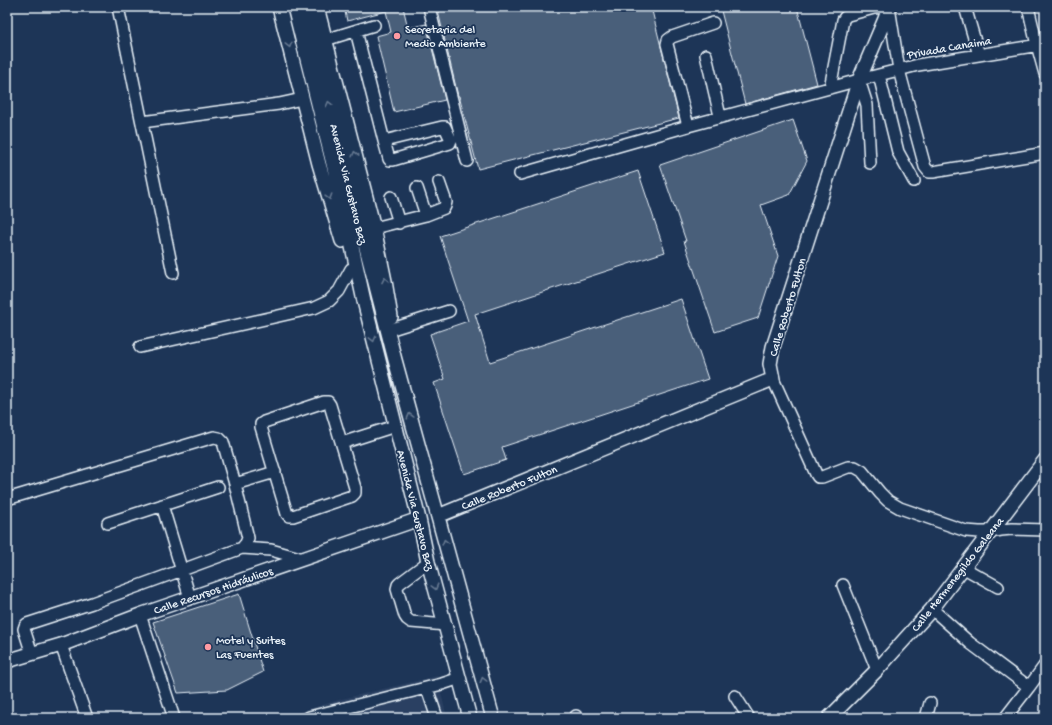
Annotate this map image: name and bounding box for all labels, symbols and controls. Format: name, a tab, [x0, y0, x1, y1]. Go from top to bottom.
place label: Secretaria del Medio Ambiente	[405, 24, 487, 52]
marker: Secretaria del Medio Ambiente	[392, 31, 402, 41]
street label: Privada Canaima	[905, 35, 993, 63]
one-way arrow	[284, 42, 292, 48]
one-way arrow	[325, 101, 333, 107]
street label: Avenida Via Gustavo Baz	[325, 123, 369, 247]
one-way arrow	[351, 150, 360, 157]
one-way arrow	[324, 194, 333, 201]
street label: Calle Roberto Fulton	[767, 256, 811, 358]
one-way arrow	[381, 277, 390, 283]
one-way arrow	[368, 335, 377, 342]
one-way arrow	[406, 413, 415, 420]
street label: Avenida Via Gustavo Baz	[392, 449, 436, 573]
street label: Calle Roberto Fulton	[460, 463, 560, 514]
street label: Calle Hermenegildo Galeana	[909, 515, 1008, 635]
one-way arrow	[441, 538, 450, 545]
street label: Calle Recursos Hidráulicos	[152, 565, 275, 619]
one-way arrow	[430, 584, 439, 591]
place label: Motel y Suites Las Fuentes	[216, 635, 286, 663]
marker: Motel y Suites Las Fuentes	[203, 642, 213, 652]
one-way arrow	[479, 677, 488, 684]

